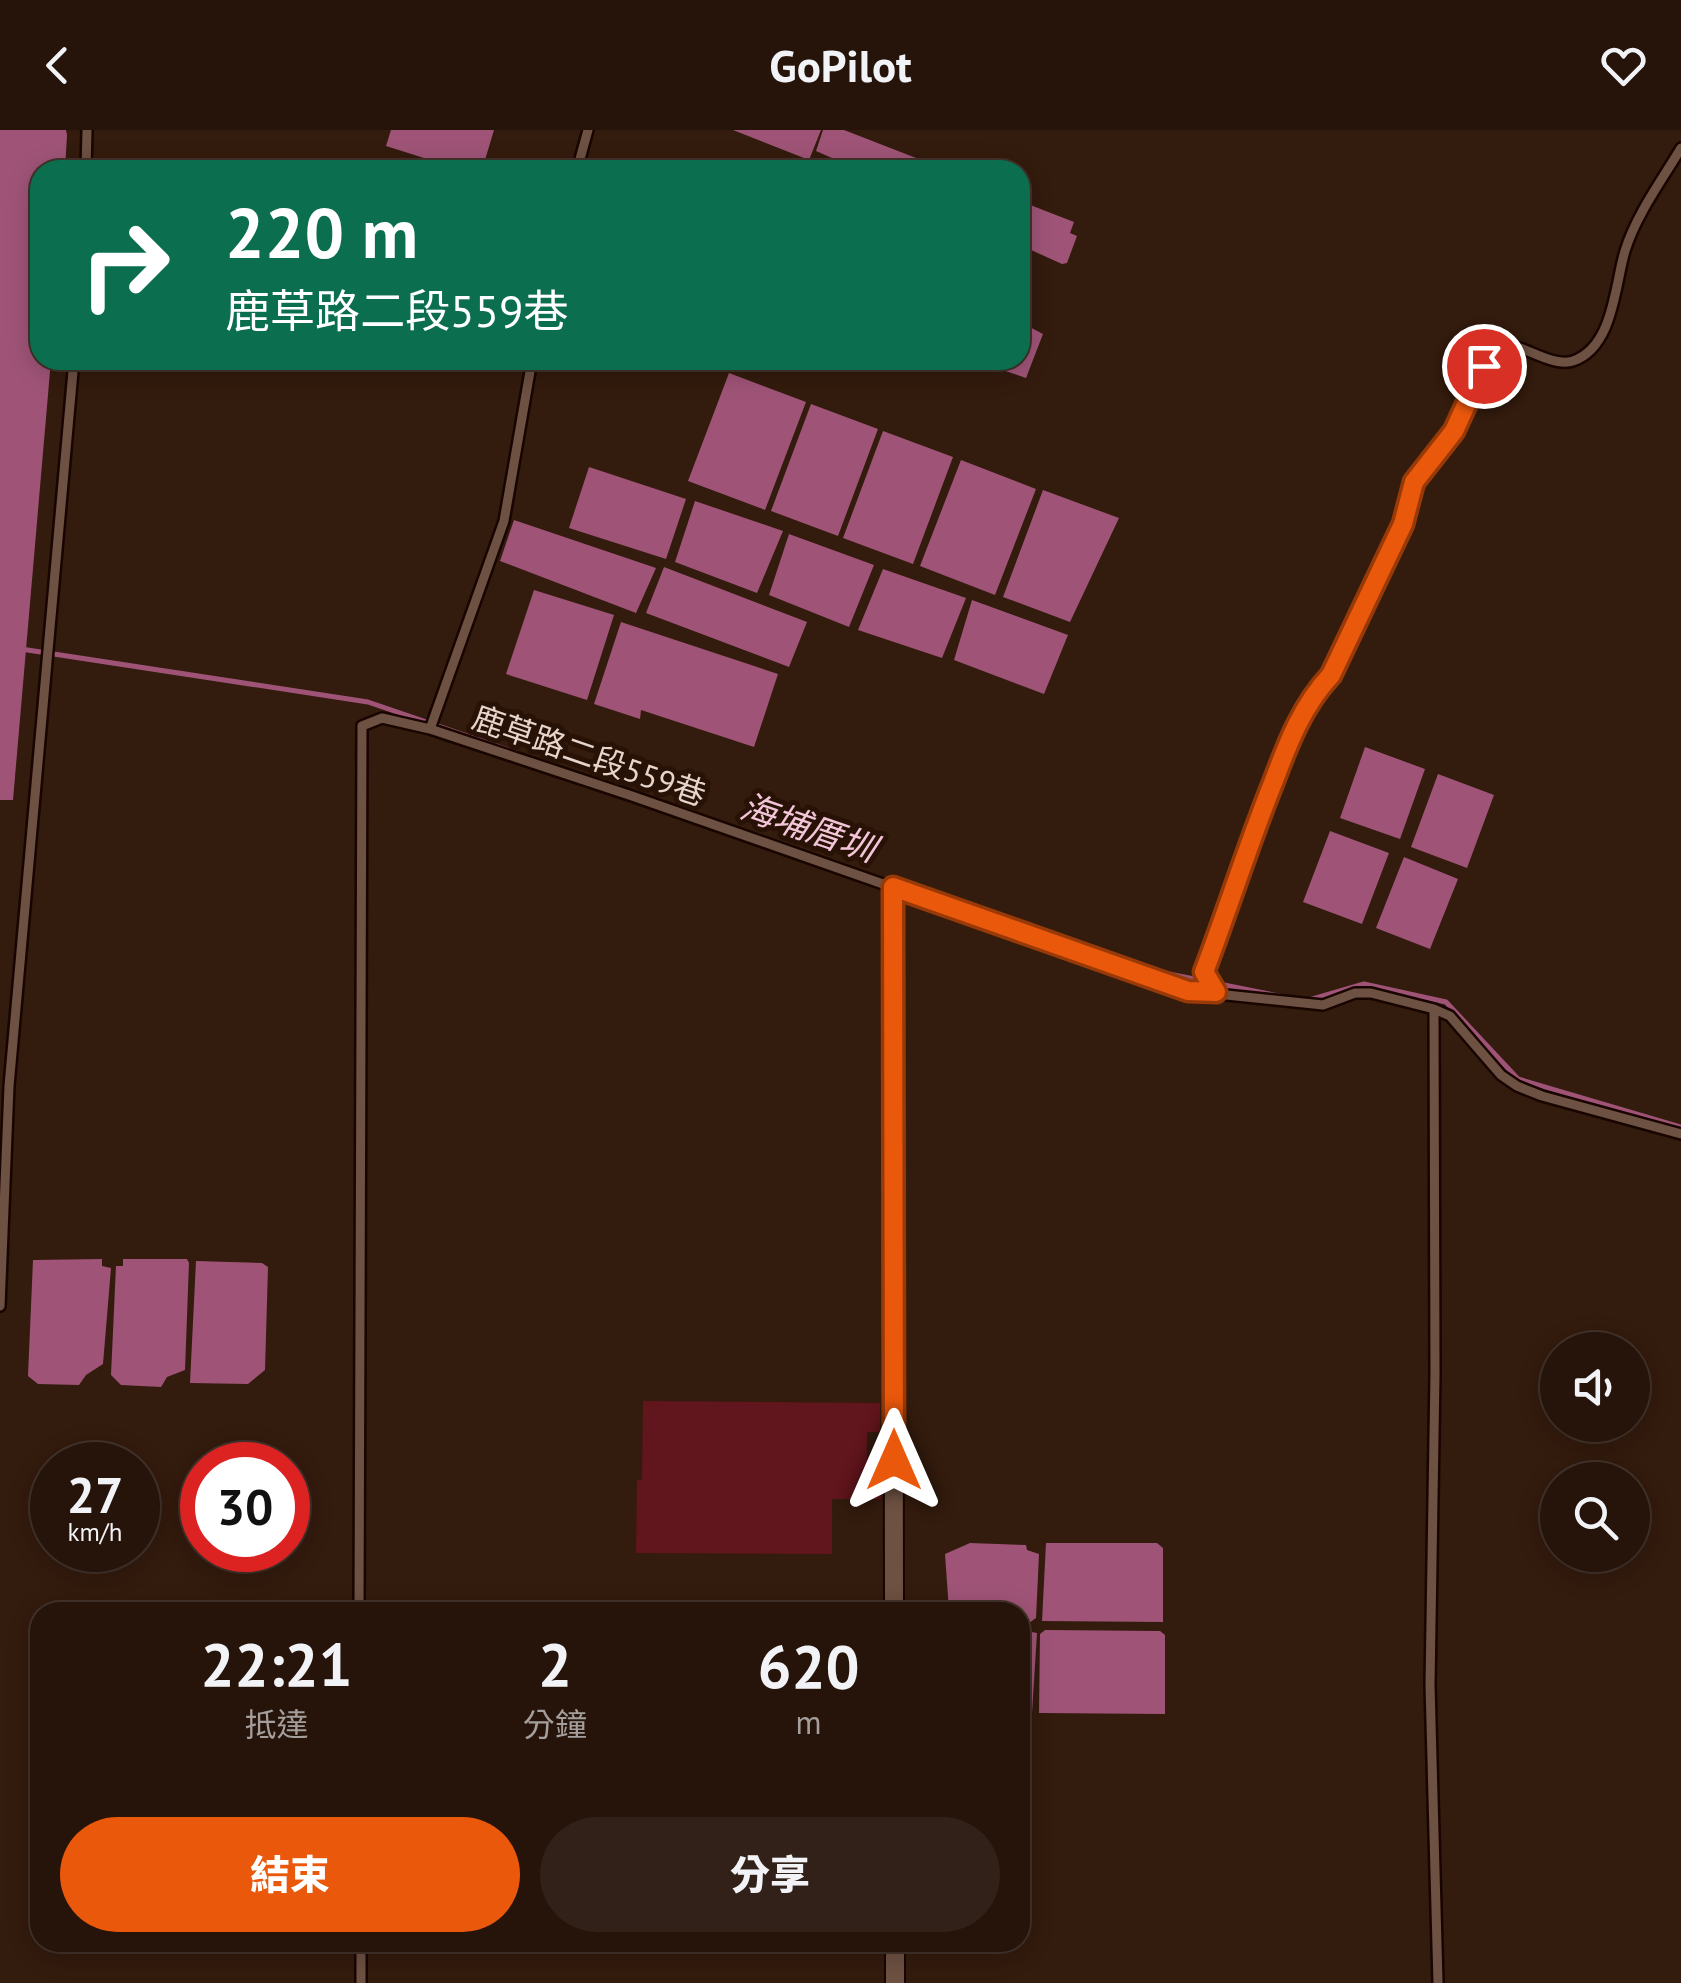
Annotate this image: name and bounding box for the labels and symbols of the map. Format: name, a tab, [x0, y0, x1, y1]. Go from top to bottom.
pin	[1442, 324, 1527, 409]
street label: 鹿草路二段559巷	[467, 695, 712, 815]
water label: 海埔厝圳	[735, 783, 887, 873]
position arrow	[842, 1408, 946, 1512]
speed limit sign: 30	[180, 1442, 310, 1572]

